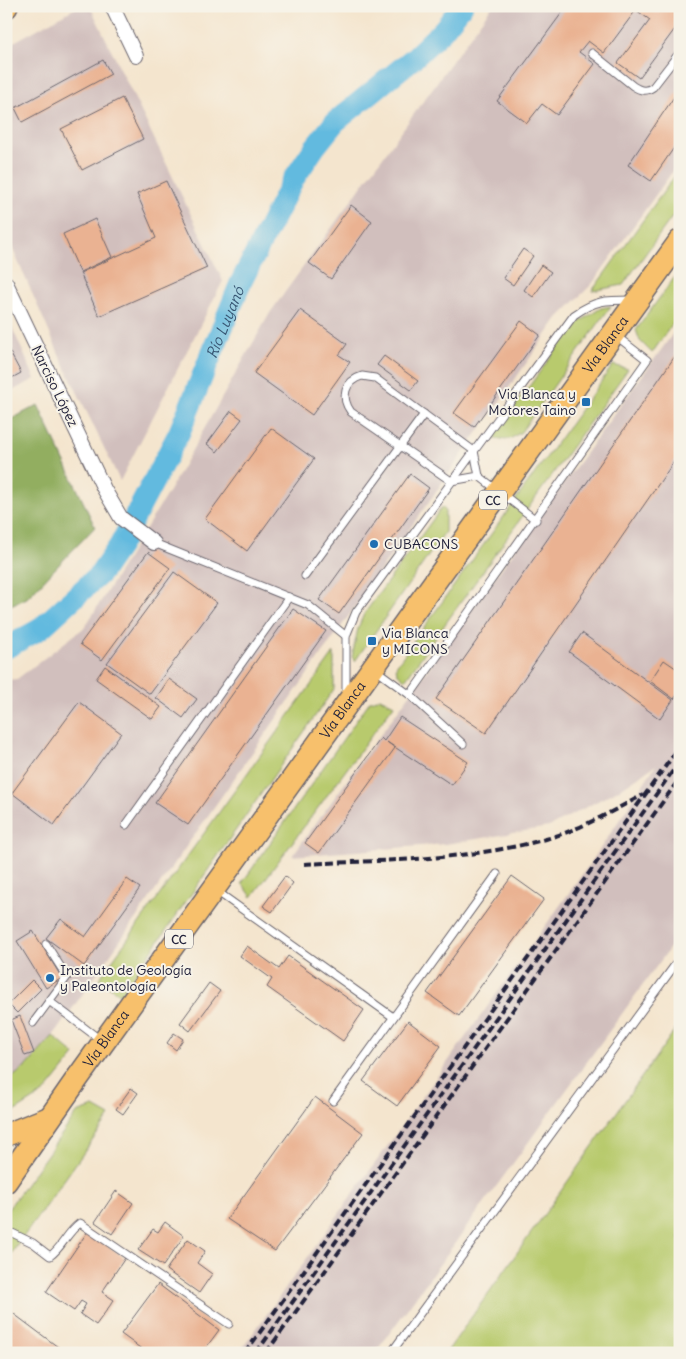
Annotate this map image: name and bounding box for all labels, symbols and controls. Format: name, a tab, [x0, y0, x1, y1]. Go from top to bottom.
water label: Río Luyanó	[201, 282, 248, 361]
street label: Vía Blanca	[579, 312, 632, 377]
street label: Narciso López	[28, 342, 83, 430]
place label: Via Blanca y Motores Taino	[488, 385, 576, 419]
marker: Via Blanca y Motores Taino	[580, 396, 592, 408]
road number: CC	[479, 490, 507, 510]
place label: CUBACONS	[384, 535, 458, 553]
marker: CUBACONS	[368, 538, 380, 550]
place label: Via Blanca y MICONS	[382, 624, 449, 658]
marker: Via Blanca y MICONS	[366, 635, 378, 647]
street label: Vía Blanca	[316, 678, 369, 742]
road number: CC	[165, 930, 193, 949]
place label: Instituto de Geología y Paleontología	[60, 961, 192, 995]
marker: Instituto de Geología y Paleontología	[44, 972, 56, 984]
street label: Vía Blanca	[79, 1006, 133, 1071]

